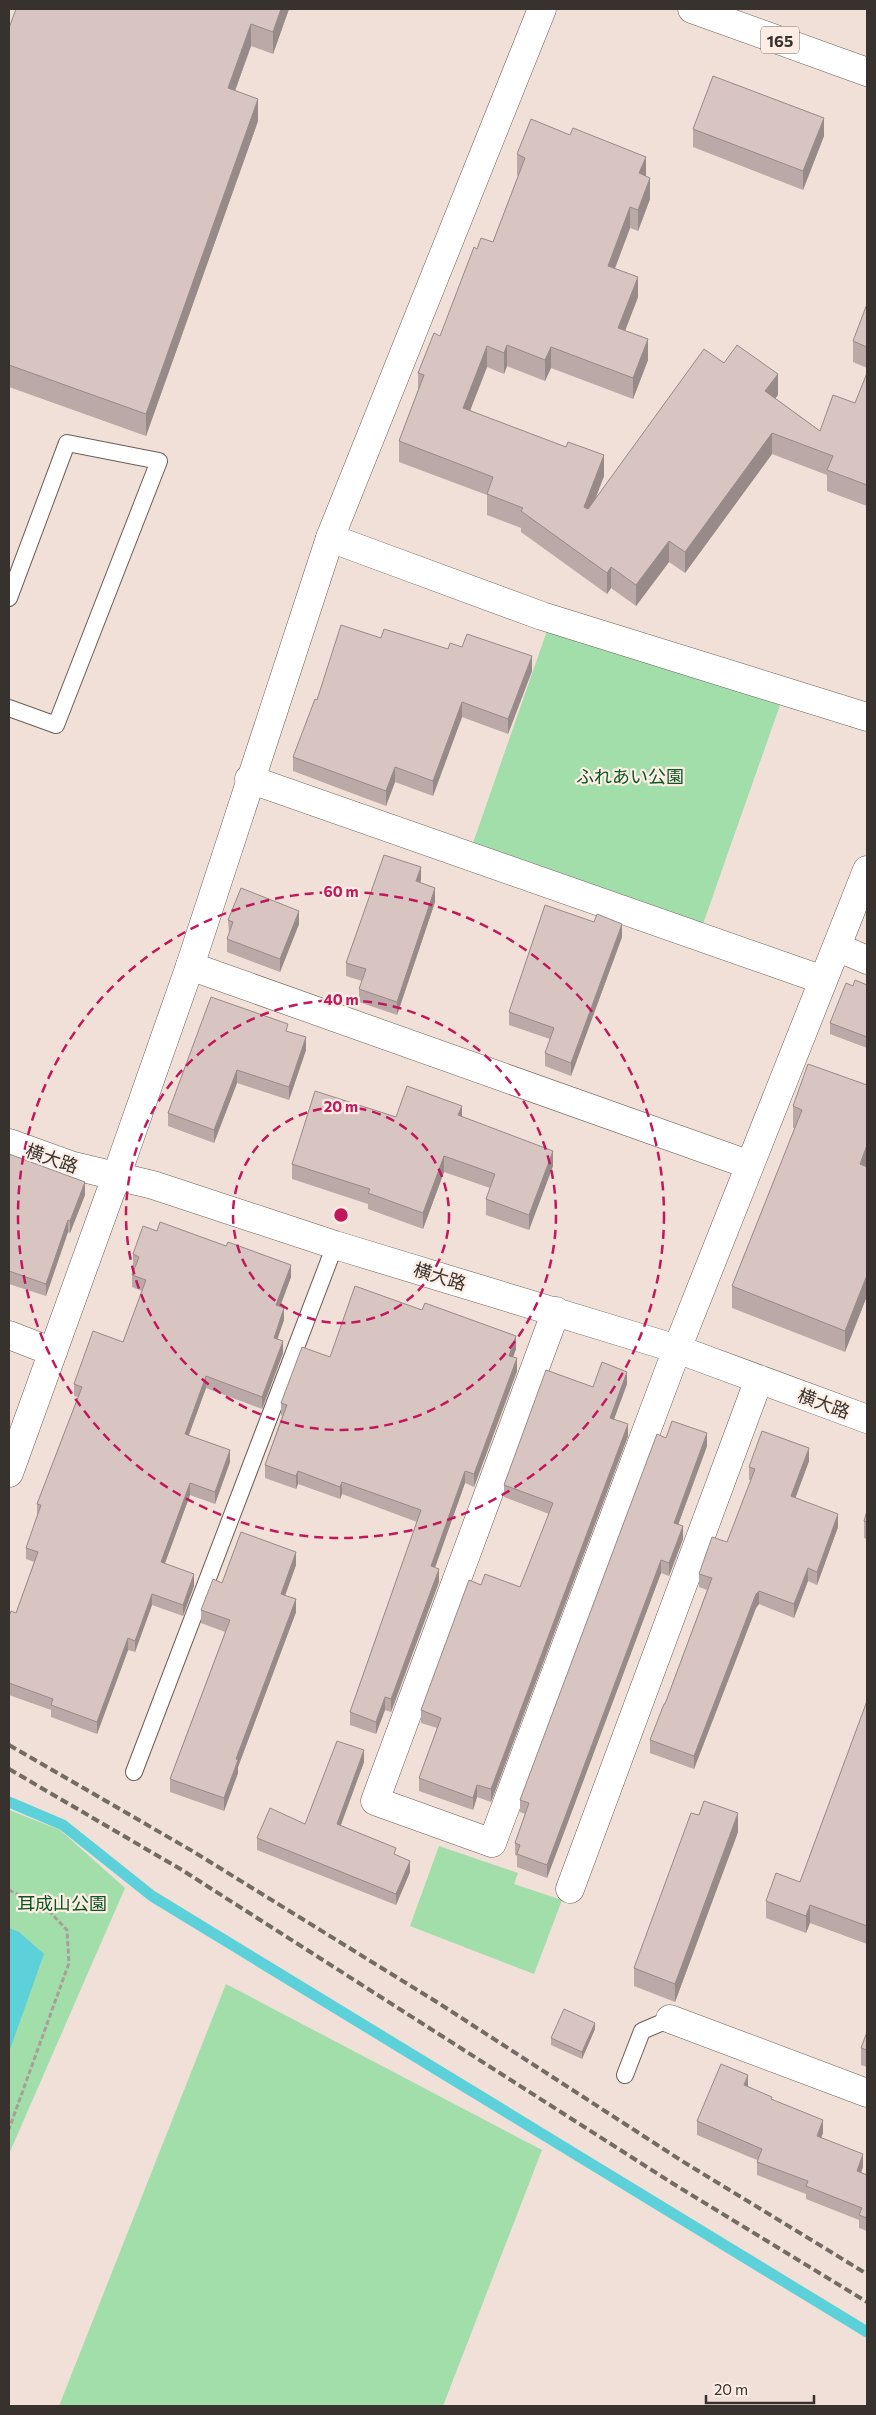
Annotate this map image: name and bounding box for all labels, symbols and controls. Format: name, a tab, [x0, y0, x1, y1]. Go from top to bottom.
road number: 165	[761, 26, 799, 54]
park label: ふれあい公園	[576, 765, 684, 787]
text: 60 m	[323, 882, 359, 900]
text: 40 m	[323, 990, 359, 1008]
text: 20 m	[324, 1097, 358, 1115]
street label: 横大路	[23, 1139, 81, 1177]
centre of rings	[332, 1206, 350, 1224]
street label: 横大路	[411, 1258, 469, 1294]
street label: 横大路	[795, 1383, 853, 1423]
park label: 耳成山公園	[17, 1892, 107, 1914]
scale bar	[706, 2372, 814, 2404]
text: 20 m	[714, 2380, 748, 2398]

